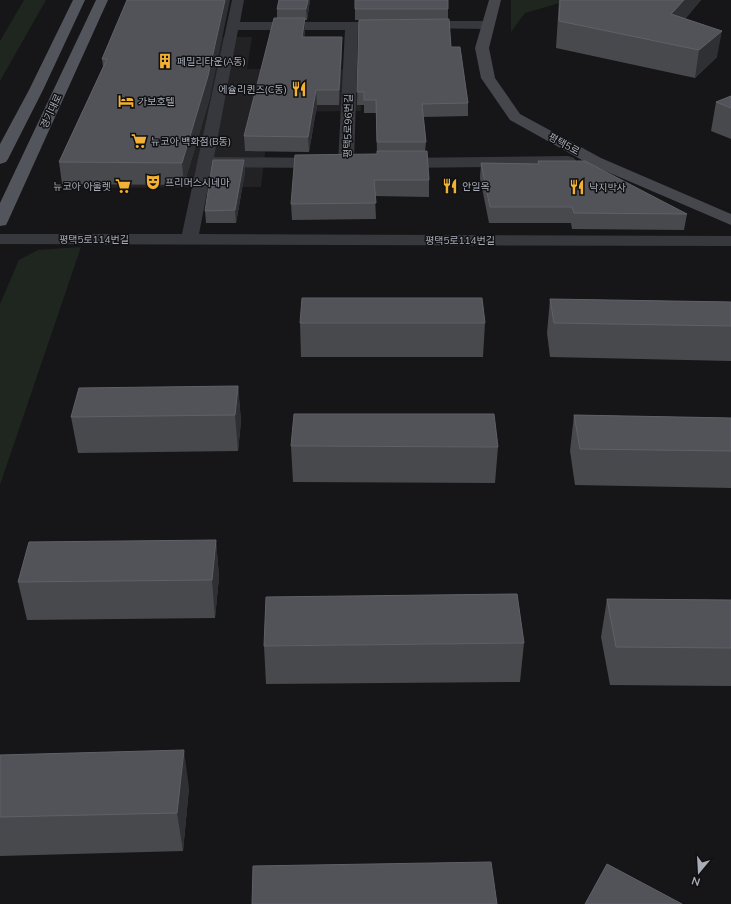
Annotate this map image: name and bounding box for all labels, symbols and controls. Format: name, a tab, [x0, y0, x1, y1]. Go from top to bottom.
building icon: 페밀리타운(A동)	[156, 52, 174, 70]
place label: 페밀리타운(A동)	[177, 55, 246, 68]
restaurant icon: 에슐리퀸즈(C동)	[290, 80, 308, 98]
place label: 에슐리퀸즈(C동)	[219, 83, 287, 96]
street label: 경기대로	[37, 92, 65, 130]
hotel icon: 가보호텔	[117, 92, 135, 110]
street label: 평택5로96번길	[341, 94, 355, 158]
place label: 가보호텔	[138, 95, 175, 108]
street label: 평택5로	[546, 130, 582, 158]
supermarket icon: 뉴코아 백화점(B동)	[130, 132, 148, 150]
place label: 뉴코아 백화점(B동)	[151, 135, 231, 148]
theatre icon: 프리머스시네마	[144, 173, 162, 191]
place label: 프리머스시네마	[165, 176, 230, 189]
supermarket icon: 뉴코아 아울렛	[114, 177, 132, 195]
restaurant icon: 안일옥	[441, 177, 459, 195]
restaurant icon: 낙지박사	[568, 178, 586, 196]
place label: 뉴코아 아울렛	[53, 180, 111, 193]
place label: 안일옥	[462, 180, 490, 193]
place label: 낙지박사	[589, 181, 627, 194]
street label: 평택5로114번길	[59, 233, 129, 246]
street label: 평택5로114번길	[425, 234, 495, 247]
north arrow	[679, 852, 719, 892]
text: N	[690, 874, 702, 889]

